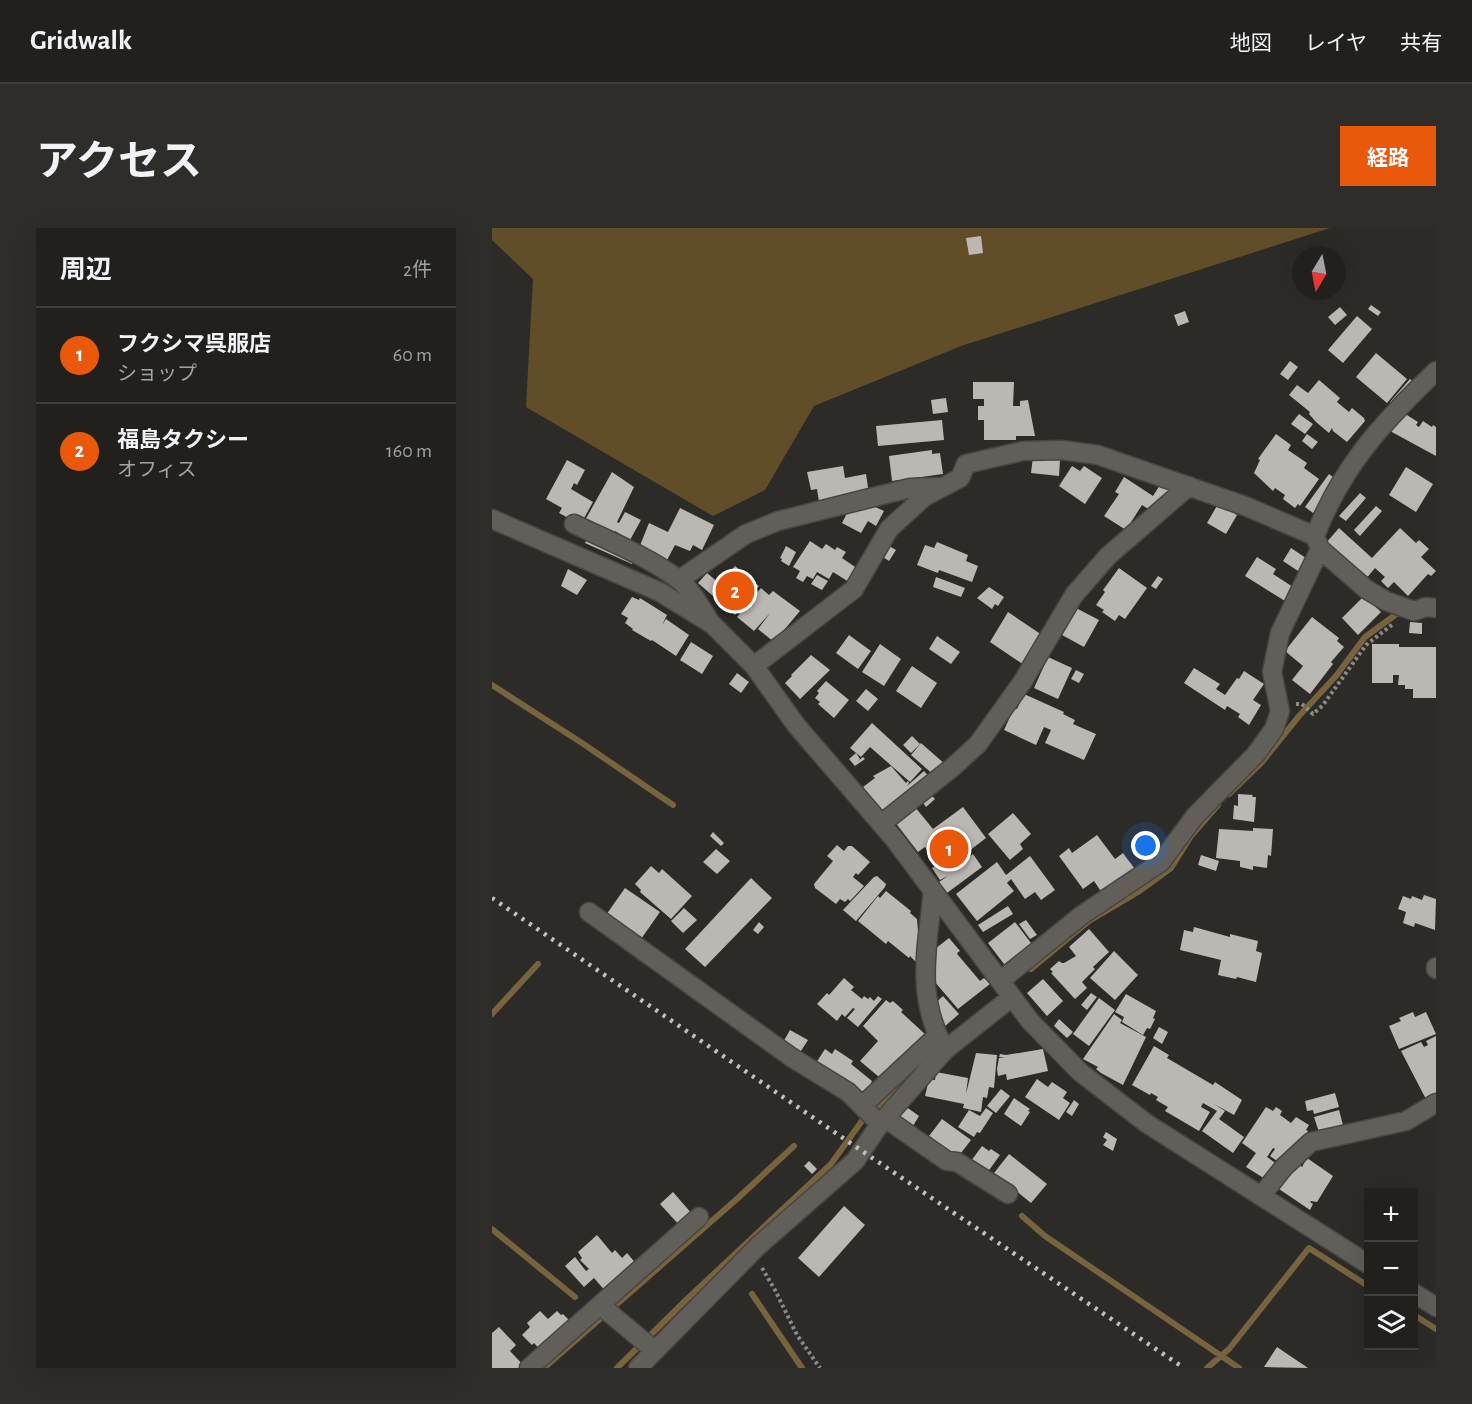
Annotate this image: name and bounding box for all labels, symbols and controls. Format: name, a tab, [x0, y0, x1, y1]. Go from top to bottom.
text: Gridwalk	[30, 27, 132, 55]
text: 地図	[1230, 33, 1272, 54]
text: レイヤ	[1305, 33, 1367, 54]
text: 共有	[1400, 33, 1442, 54]
button: 経路	[1340, 126, 1436, 186]
text: アクセス	[36, 141, 202, 183]
north arrow	[1292, 246, 1346, 300]
text: 周辺	[60, 257, 112, 283]
text: 2件	[403, 260, 432, 280]
text: フクシマ呉服店	[117, 333, 271, 355]
text: 1	[76, 345, 83, 365]
text: 60 m	[393, 345, 432, 365]
text: ショップ	[117, 364, 197, 384]
text: 福島タクシー	[117, 429, 249, 451]
text: 2	[75, 441, 84, 461]
text: 160 m	[386, 441, 432, 461]
text: オフィス	[117, 460, 197, 480]
pin: 2	[716, 568, 754, 614]
pin: 1	[930, 826, 968, 872]
your location	[1131, 831, 1160, 860]
map controls	[1364, 1188, 1418, 1350]
button: +	[1364, 1188, 1418, 1242]
button: −	[1364, 1242, 1418, 1296]
button: layers	[1364, 1296, 1418, 1350]

